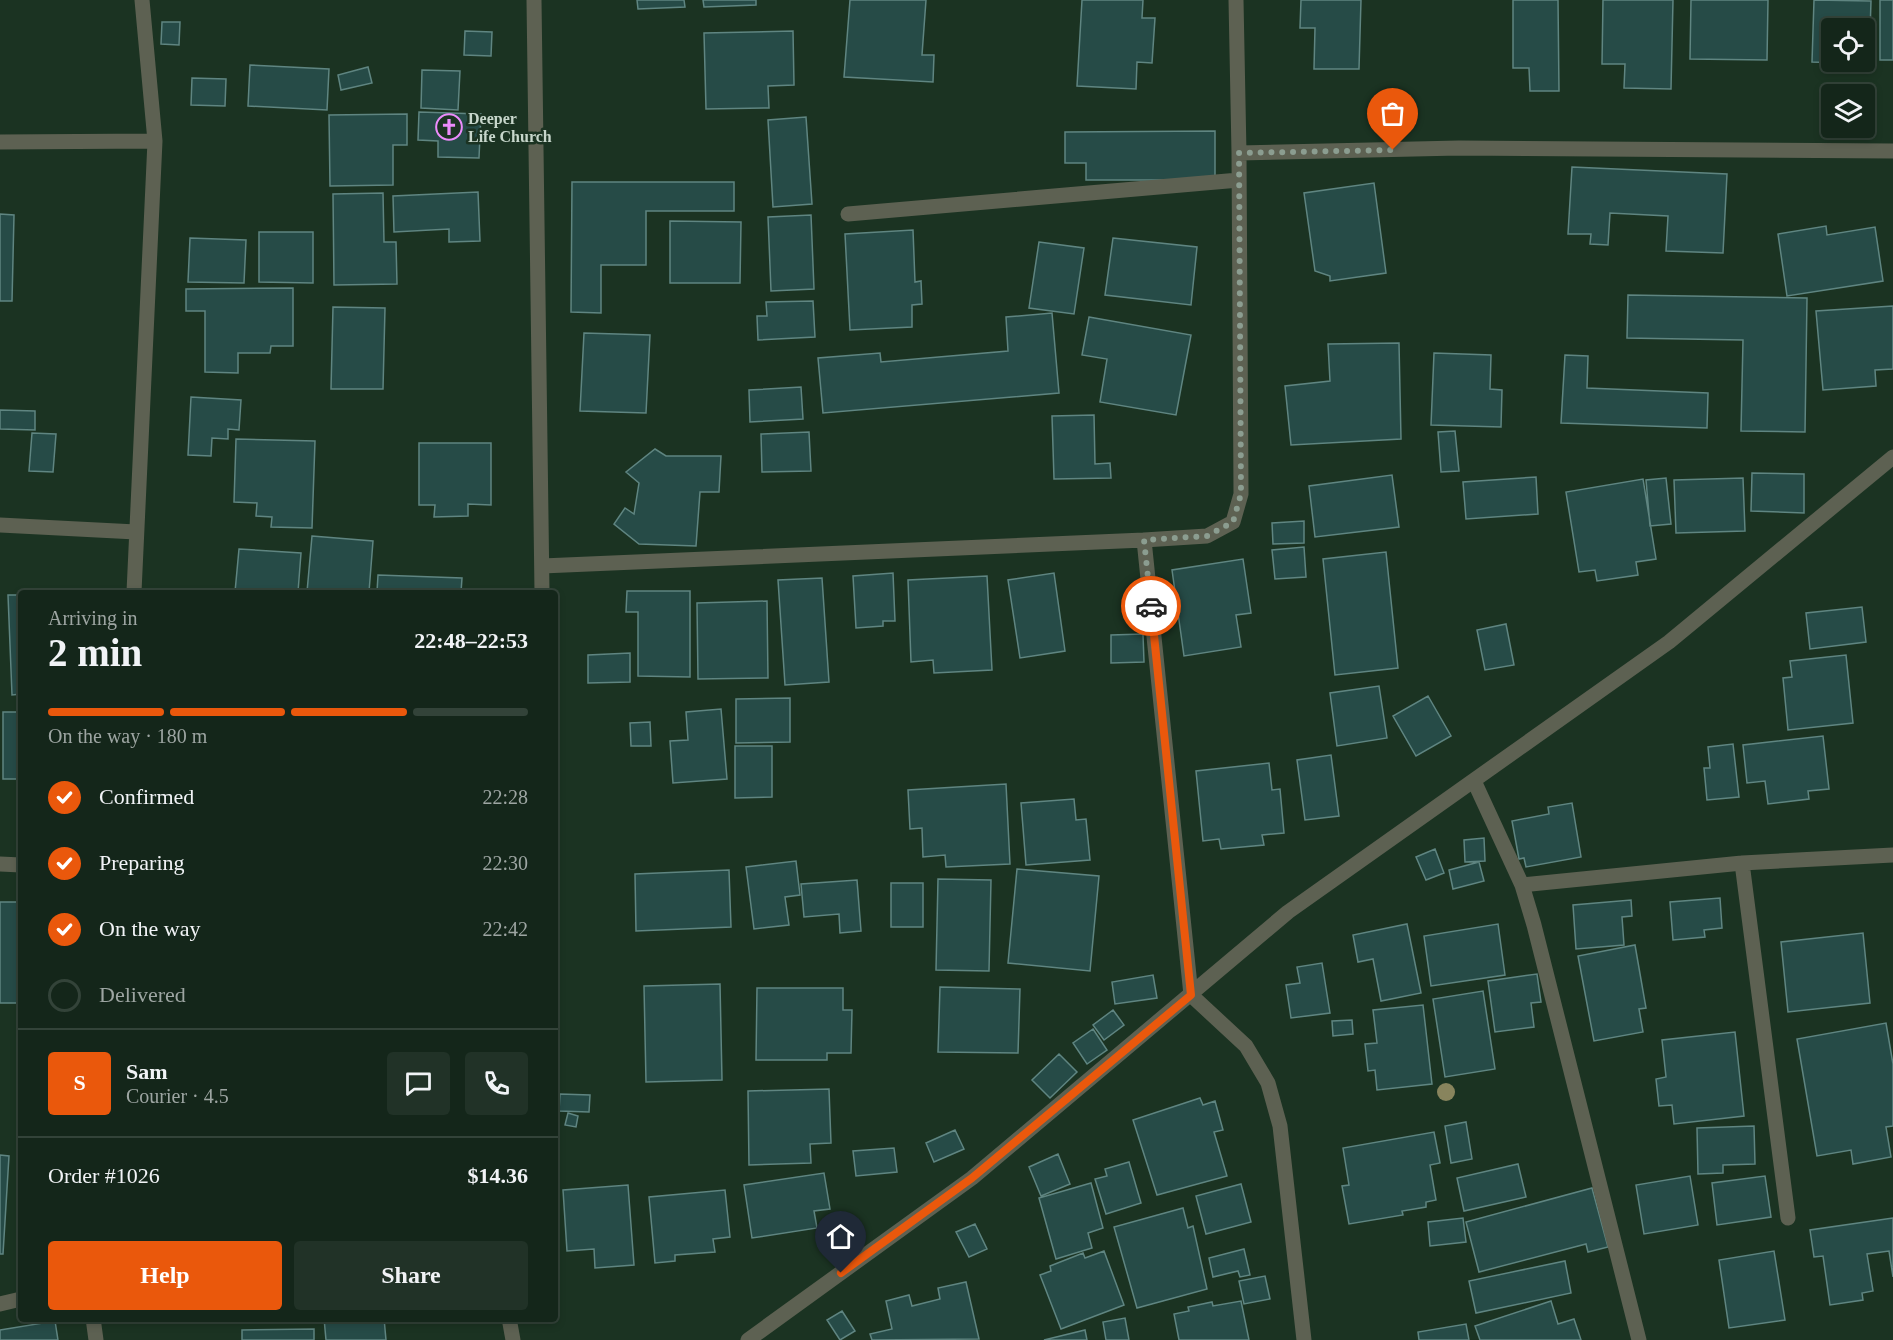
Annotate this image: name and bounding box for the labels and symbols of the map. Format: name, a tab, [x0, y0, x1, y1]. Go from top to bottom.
pin	[1367, 88, 1418, 150]
place label: Deeper Life Church	[468, 110, 552, 145]
church icon: Deeper Life Church	[434, 112, 464, 142]
courier	[1121, 576, 1181, 636]
pin	[815, 1211, 866, 1273]

